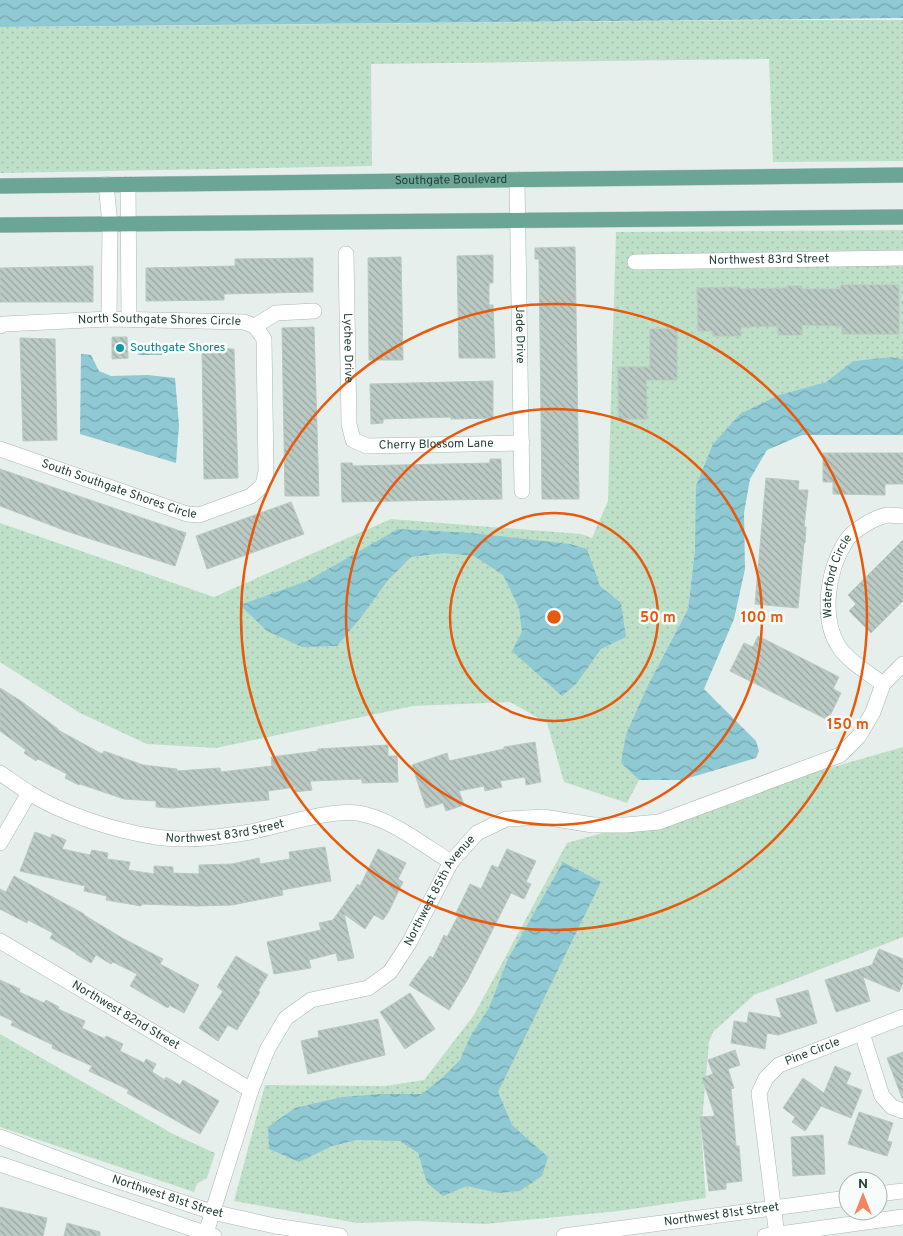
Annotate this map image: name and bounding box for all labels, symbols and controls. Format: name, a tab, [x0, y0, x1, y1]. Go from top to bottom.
street label: Southgate Boulevard	[395, 172, 507, 189]
street label: Northwest 83rd Street	[709, 251, 829, 269]
street label: Jade Drive	[511, 306, 528, 364]
street label: North Southgate Shores Circle	[78, 311, 241, 330]
street label: Lychee Drive	[339, 313, 356, 383]
place label: Southgate Shores	[130, 340, 225, 356]
marker: Southgate Shores	[114, 342, 126, 354]
street label: Cherry Blossom Lane	[379, 436, 494, 454]
street label: South Southgate Shores Circle	[39, 456, 197, 523]
street label: Waterford Circle	[820, 531, 856, 619]
centre of rings	[545, 608, 563, 626]
text: 50 m	[640, 609, 676, 628]
text: 100 m	[741, 609, 783, 628]
text: 150 m	[827, 716, 869, 735]
street label: Northwest 83rd Street	[165, 816, 286, 847]
street label: Northwest 85th Avenue	[401, 832, 479, 949]
street label: Northwest 82nd Street	[69, 977, 182, 1054]
street label: Pine Circle	[783, 1034, 842, 1070]
street label: Northwest 81st Street	[110, 1171, 225, 1222]
north arrow	[838, 1171, 888, 1221]
text: N	[858, 1176, 868, 1193]
street label: Northwest 81st Street	[663, 1199, 780, 1231]

